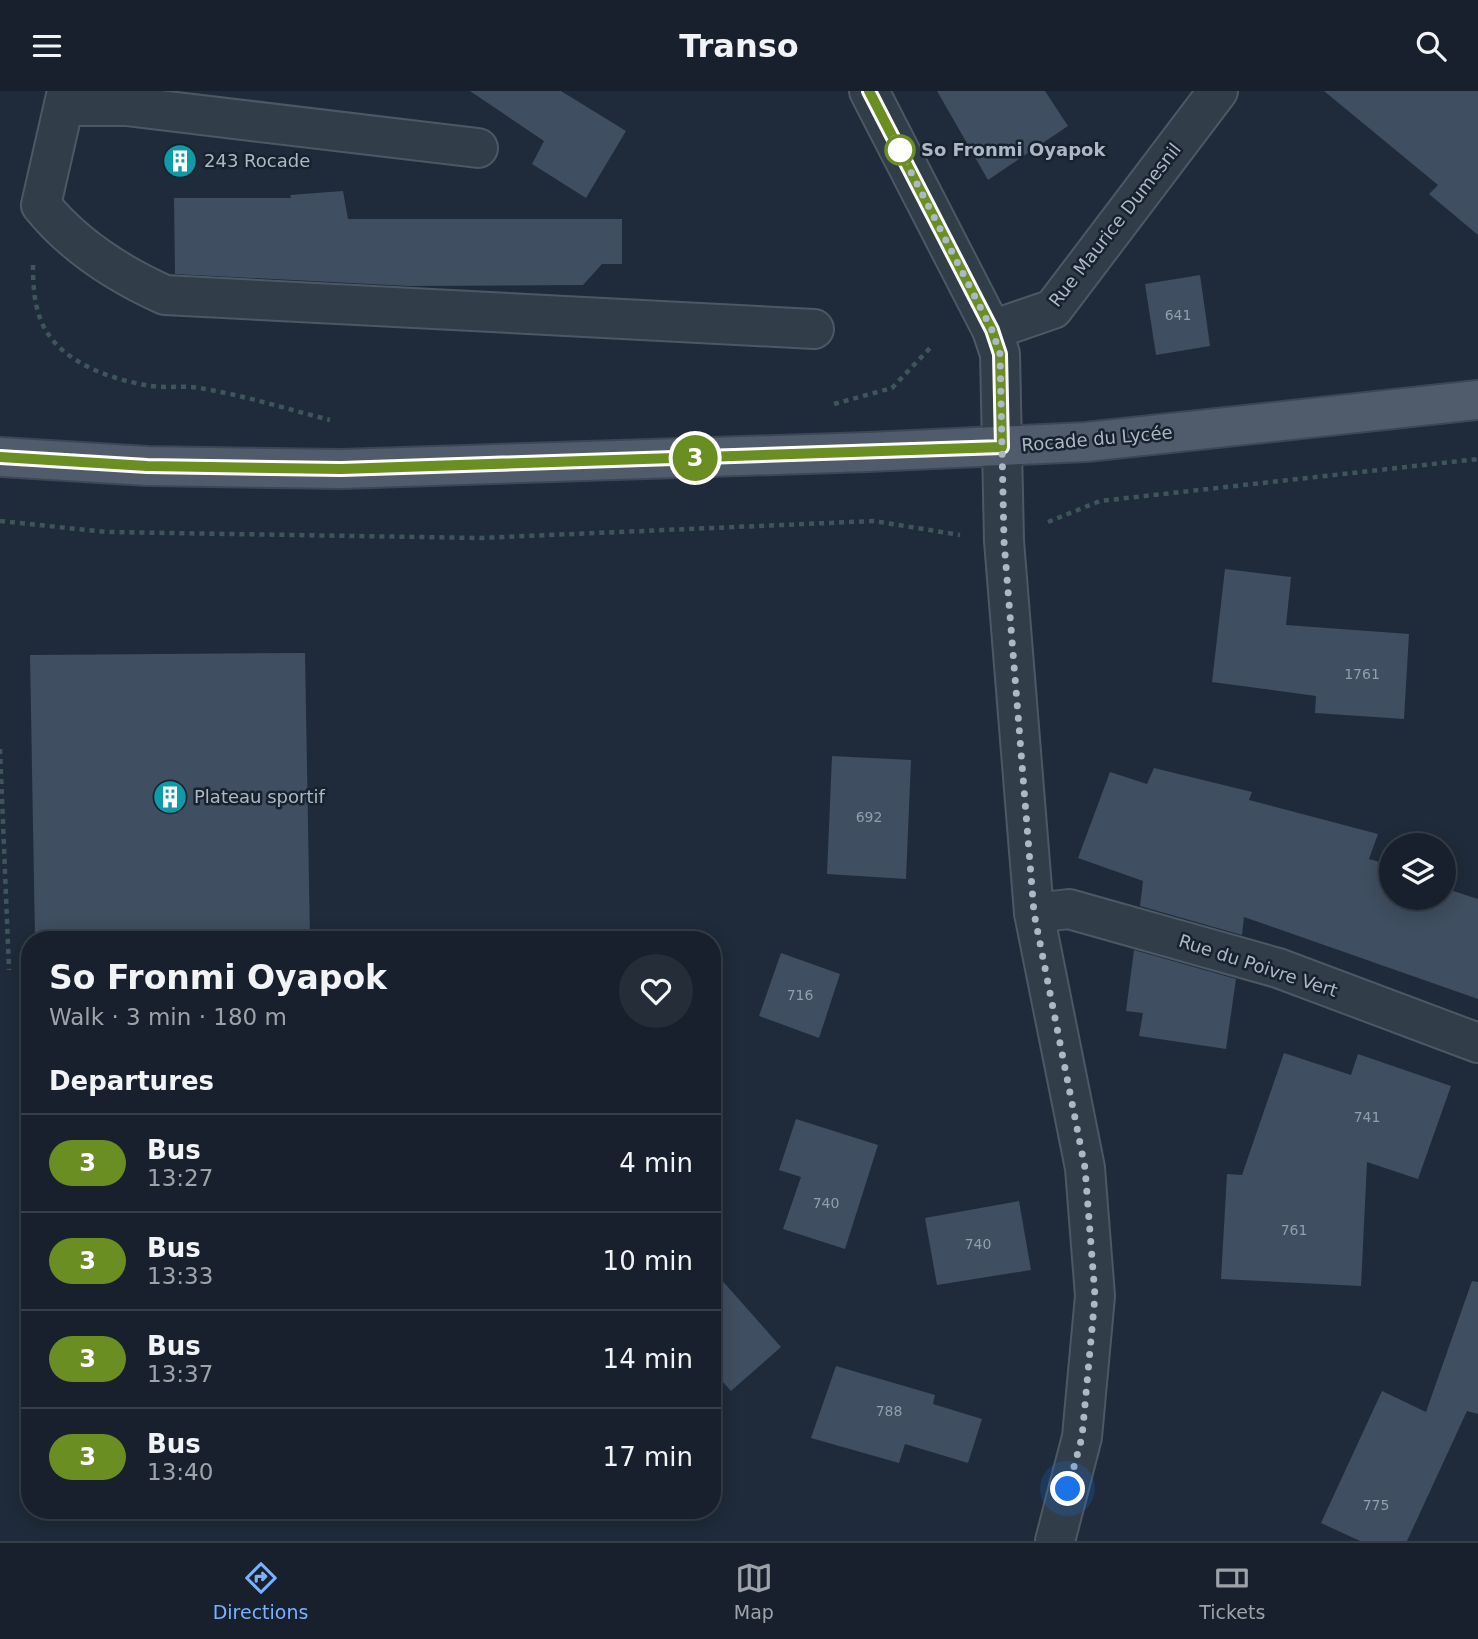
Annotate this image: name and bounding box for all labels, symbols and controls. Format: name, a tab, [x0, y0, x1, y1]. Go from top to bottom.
icon: menu	[28, 27, 66, 65]
text: Transo	[679, 27, 799, 65]
icon: search	[1412, 27, 1450, 65]
marker: So Fronmi Oyapok	[885, 135, 915, 165]
place label: So Fronmi Oyapok	[921, 139, 1106, 160]
street label: Rue Maurice Dumesnil	[1044, 139, 1185, 311]
building icon: 243 Rocade	[161, 142, 199, 180]
place label: 243 Rocade	[204, 150, 310, 171]
house number: 641	[1165, 307, 1191, 323]
street label: Rocade du Lycée	[1021, 421, 1173, 456]
line badge: 3	[672, 435, 718, 481]
text: 3	[687, 444, 703, 472]
house number: 1761	[1344, 666, 1380, 682]
building icon: Plateau sportif	[151, 778, 189, 816]
place label: Plateau sportif	[194, 786, 325, 807]
house number: 692	[856, 809, 882, 825]
map controls	[1379, 833, 1456, 910]
button: layers	[1379, 833, 1456, 910]
street label: Rue du Poivre Vert	[1176, 930, 1340, 1001]
button: heart	[619, 954, 693, 1028]
text: So Fronmi Oyapok	[49, 958, 387, 997]
house number: 716	[787, 987, 813, 1003]
text: Walk · 3 min · 180 m	[49, 1004, 287, 1030]
text: Departures	[49, 1066, 214, 1096]
house number: 741	[1354, 1109, 1380, 1125]
text: Bus	[147, 1135, 201, 1165]
text: 4 min	[619, 1148, 693, 1178]
text: 3	[79, 1149, 96, 1177]
text: 13:27	[147, 1165, 213, 1191]
house number: 740	[813, 1195, 839, 1211]
house number: 761	[1281, 1222, 1307, 1238]
text: Bus	[147, 1233, 201, 1263]
house number: 740	[965, 1236, 991, 1252]
text: 10 min	[603, 1246, 693, 1276]
text: 3	[79, 1247, 96, 1275]
text: 13:33	[147, 1263, 213, 1289]
text: Bus	[147, 1331, 201, 1361]
text: 14 min	[603, 1344, 693, 1374]
text: 3	[79, 1345, 96, 1373]
text: 13:37	[147, 1361, 213, 1387]
house number: 788	[876, 1403, 902, 1419]
text: Bus	[147, 1429, 201, 1459]
text: 17 min	[603, 1442, 693, 1472]
text: 3	[79, 1443, 96, 1471]
text: 13:40	[147, 1459, 213, 1485]
your location	[1050, 1471, 1085, 1506]
house number: 775	[1363, 1497, 1389, 1513]
tab: Directions	[213, 1559, 308, 1623]
tab: Map	[734, 1559, 774, 1623]
tab: Tickets	[1199, 1559, 1265, 1623]

